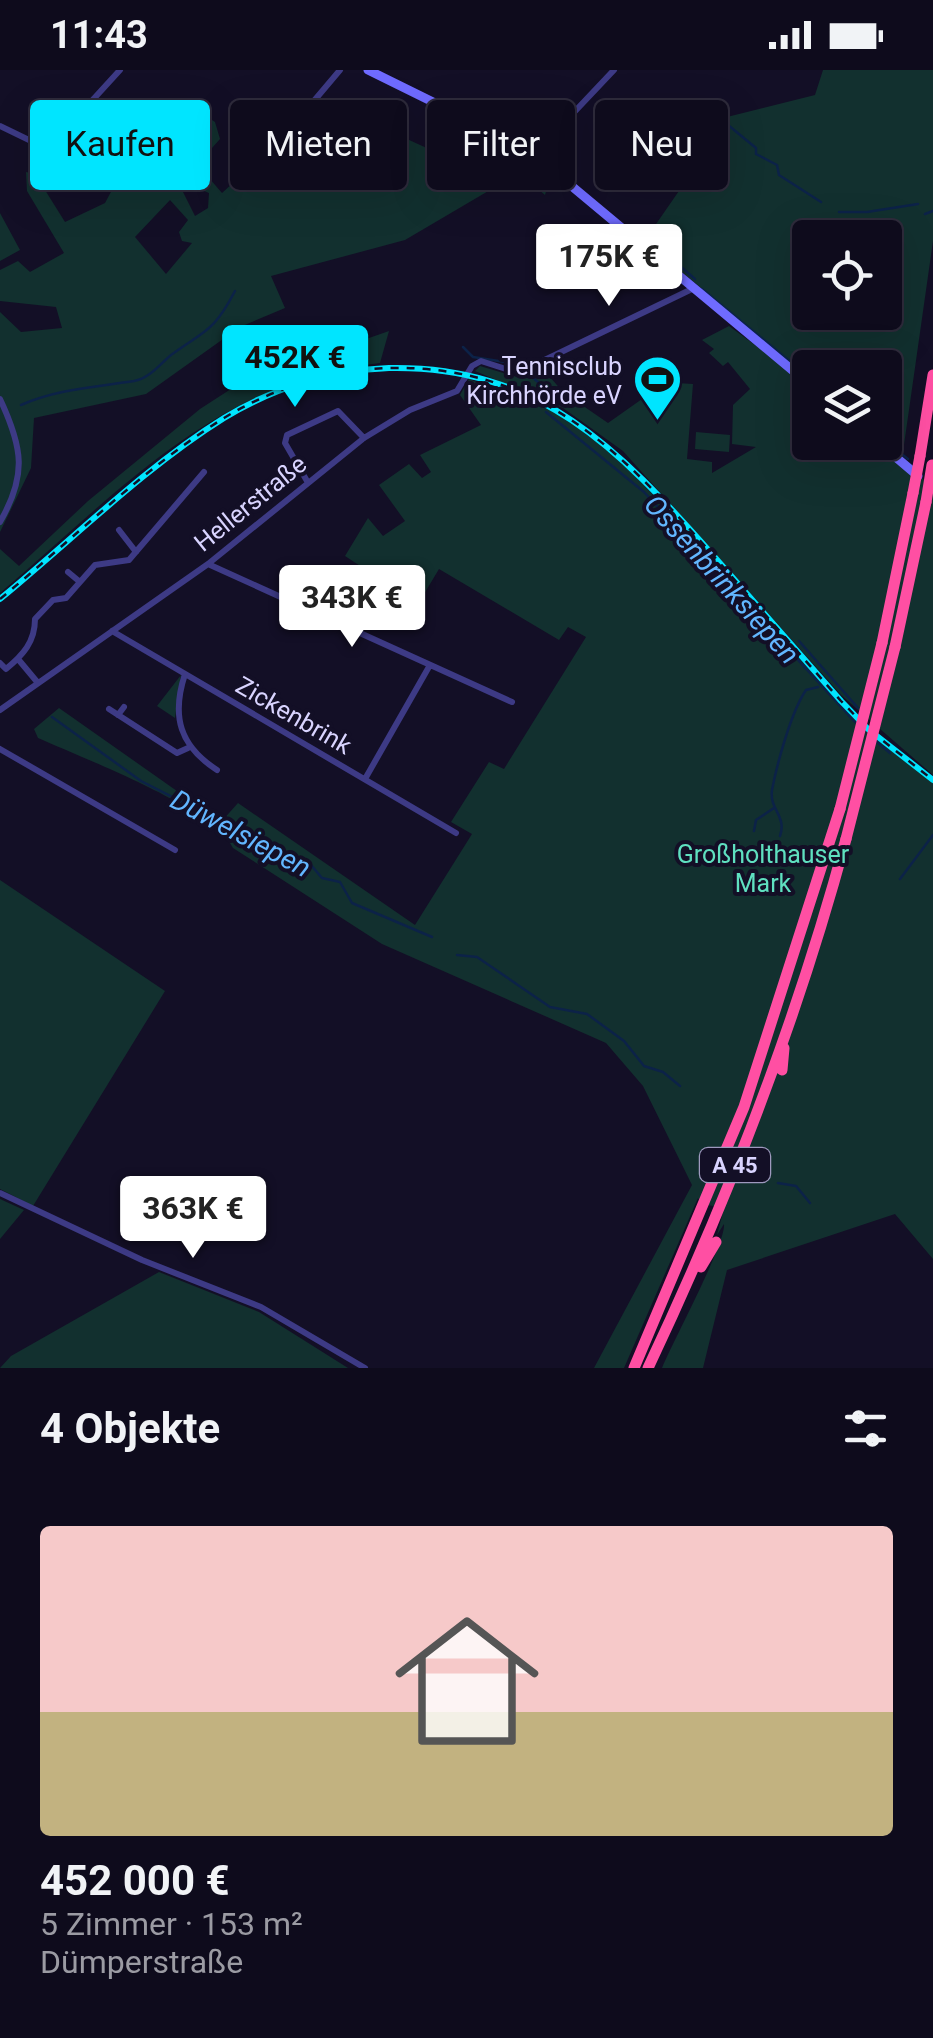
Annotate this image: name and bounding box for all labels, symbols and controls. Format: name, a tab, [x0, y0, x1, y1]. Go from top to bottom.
text: 11:43	[50, 13, 148, 57]
chip: Kaufen	[30, 100, 210, 190]
chip: Mieten	[230, 100, 407, 190]
chip: Filter	[427, 100, 575, 190]
chip: Neu	[595, 100, 728, 190]
map controls	[792, 220, 902, 460]
button: locate	[792, 220, 902, 330]
pin: 175K €	[528, 224, 690, 309]
text: 175K €	[558, 237, 660, 275]
pin: 452K €	[214, 325, 376, 410]
text: 452K €	[244, 338, 346, 376]
button: layers	[792, 350, 902, 460]
place label: Tennisclub Kirchhörde eV	[466, 352, 622, 410]
sports icon: Tennisclub Kirchhörde eV	[631, 354, 683, 422]
street label: Hellerstraße	[188, 449, 312, 557]
water label: Ossenbrinksiepen	[637, 488, 806, 670]
pin: 343K €	[271, 565, 433, 650]
text: 343K €	[301, 578, 403, 616]
street label: Zickenbrink	[231, 671, 357, 760]
water label: Düwelsiepen	[165, 783, 316, 884]
park label: Großholthauser Mark	[677, 840, 850, 898]
road number: A 45	[700, 1148, 770, 1182]
pin: 363K €	[112, 1176, 274, 1261]
text: 363K €	[142, 1189, 244, 1227]
icon: filters	[838, 1401, 893, 1456]
text: 4 Objekte	[40, 1404, 220, 1453]
icon: home	[377, 1591, 557, 1771]
text: 452 000 €	[40, 1856, 230, 1905]
text: 5 Zimmer · 153 m²	[40, 1905, 303, 1943]
text: Dümperstraße	[40, 1943, 243, 1981]

